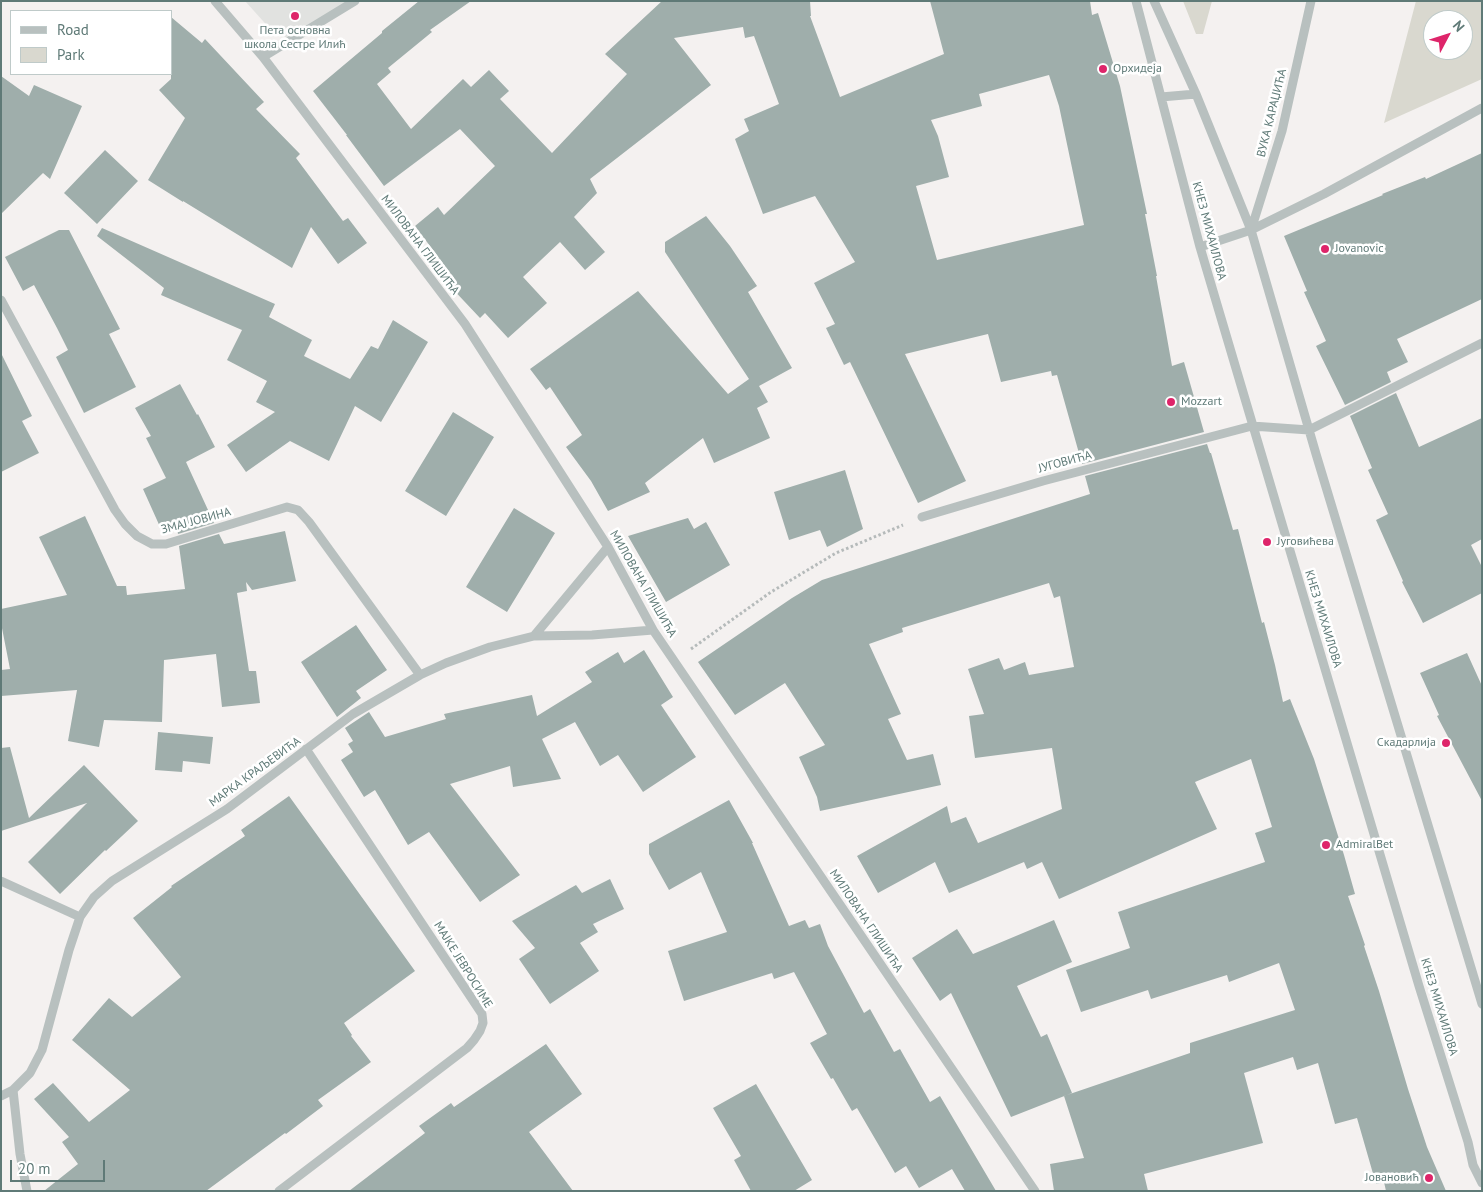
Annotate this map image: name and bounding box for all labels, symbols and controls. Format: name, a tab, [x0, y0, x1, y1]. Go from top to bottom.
legend	[10, 10, 172, 75]
marker: Пета основна школа Сестре Илић	[289, 10, 301, 22]
north arrow	[1423, 10, 1473, 60]
text: N	[1449, 17, 1469, 35]
text: Road	[57, 20, 89, 39]
place label: Пета основна школа Сестре Илић	[244, 24, 346, 52]
text: Park	[57, 45, 85, 64]
place label: Орхидеја	[1113, 62, 1162, 76]
marker: Орхидеја	[1097, 63, 1109, 75]
street label: ВУКА КАРАЏИЋА	[1254, 67, 1290, 159]
street label: КНЕЗ МИХАИЛОВА	[1189, 180, 1229, 282]
street label: МИЛОВАНА ГЛИШИЋА	[378, 192, 462, 298]
place label: Jovanovic	[1335, 242, 1384, 256]
marker: Jovanovic	[1319, 243, 1331, 255]
place label: Mozzart	[1181, 395, 1222, 409]
marker: Mozzart	[1165, 396, 1177, 408]
street label: ЈУГОВИЋА	[1037, 448, 1093, 476]
street label: ЗМАЈ ЈОВИНА	[160, 505, 232, 537]
street label: МИЛОВАНА ГЛИШИЋА	[606, 528, 680, 640]
place label: Југовићева	[1277, 535, 1334, 549]
marker: Југовићева	[1261, 536, 1273, 548]
street label: КНЕЗ МИХАИЛОВА	[1301, 568, 1345, 670]
street label: МАРКА КРАЉЕВИЋА	[206, 734, 304, 810]
place label: Скадарлија	[1377, 736, 1436, 750]
marker: Скадарлија	[1440, 737, 1452, 749]
place label: AdmiralBet	[1336, 838, 1393, 852]
marker: AdmiralBet	[1320, 839, 1332, 851]
street label: МИЛОВАНА ГЛИШИЋА	[826, 867, 906, 975]
street label: МАЈКЕ ЈЕВРОСИМЕ	[431, 919, 495, 1011]
street label: КНЕЗ МИХАИЛОВА	[1417, 956, 1461, 1058]
scale bar	[12, 1150, 108, 1182]
text: 20 m	[18, 1159, 51, 1178]
place label: Јовановић	[1365, 1171, 1419, 1185]
marker: Јовановић	[1423, 1172, 1435, 1184]

